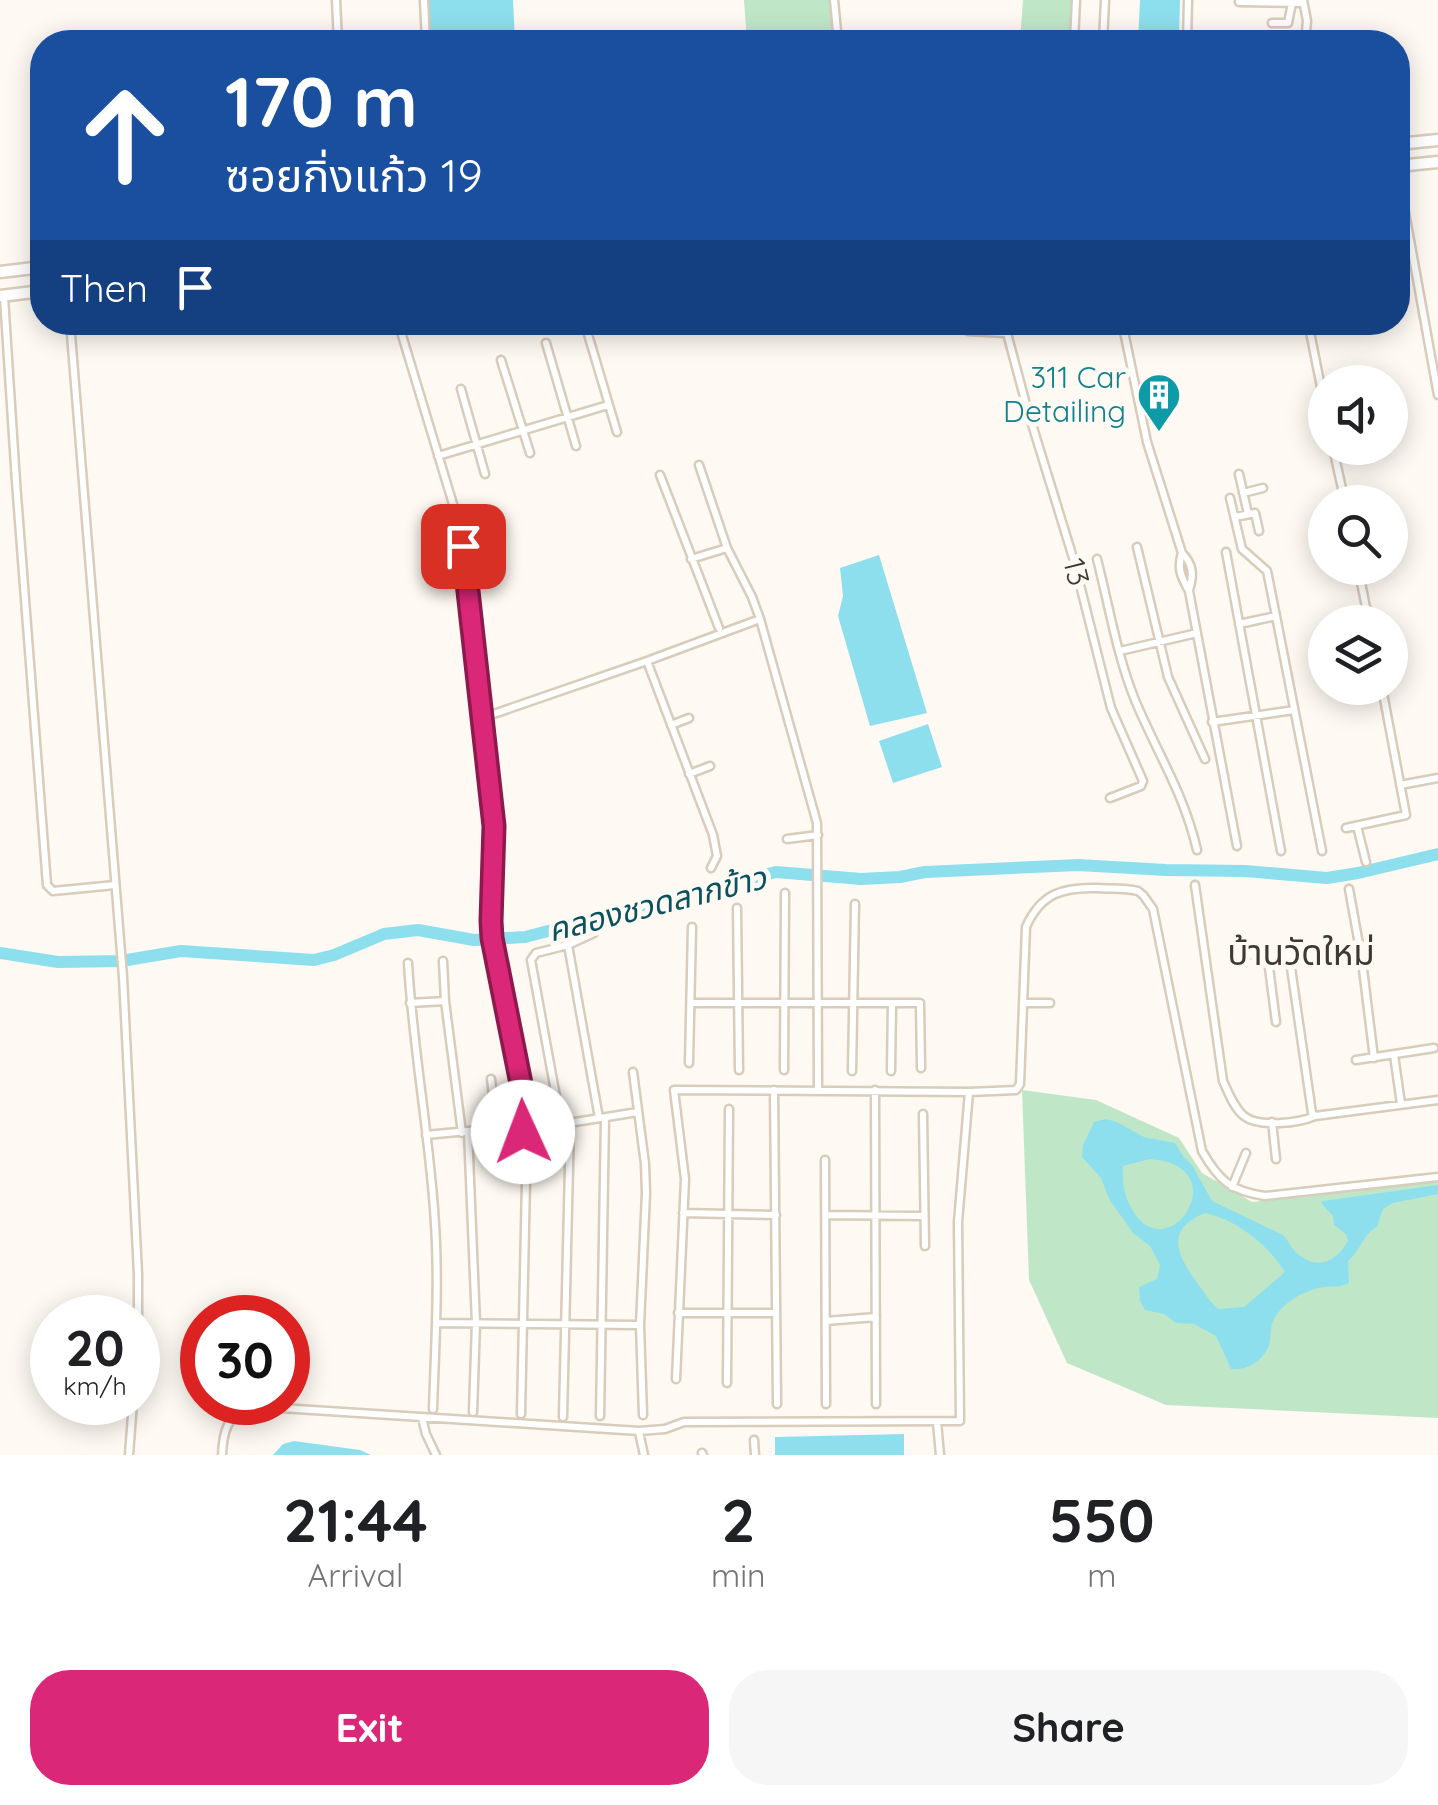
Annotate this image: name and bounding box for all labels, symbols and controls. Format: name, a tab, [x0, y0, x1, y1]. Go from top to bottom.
text: 170 m	[225, 57, 418, 145]
icon: ahead	[60, 70, 190, 200]
text: ซอยกิ่งแก้ว 19	[225, 147, 483, 203]
icon: arrive	[168, 260, 223, 315]
text: Then	[60, 264, 148, 312]
place label: 311 Car Detailing	[1003, 358, 1126, 430]
map controls	[1308, 365, 1408, 705]
button: sound	[1308, 365, 1408, 465]
building icon: 311 Car Detailing	[1136, 372, 1182, 433]
button: search	[1308, 485, 1408, 585]
pin	[421, 504, 506, 589]
icon: arrive	[436, 519, 491, 574]
street label: 13	[1055, 554, 1099, 589]
button: layers	[1308, 605, 1408, 705]
water label: คลองชวดลากข้าว	[544, 856, 771, 949]
district label: บ้านวัดใหม่	[1227, 930, 1375, 974]
position arrow	[471, 1080, 575, 1184]
speed limit sign: 30	[180, 1295, 310, 1425]
text: 20	[65, 1316, 125, 1379]
text: km/h	[63, 1370, 127, 1401]
text: 21:44	[283, 1482, 428, 1557]
text: 2	[721, 1482, 755, 1557]
text: 550	[1049, 1482, 1155, 1557]
text: Arrival	[308, 1555, 403, 1595]
text: min	[711, 1555, 765, 1595]
text: m	[1087, 1555, 1116, 1595]
button: Exit	[30, 1670, 709, 1785]
button: Share	[729, 1670, 1408, 1785]

